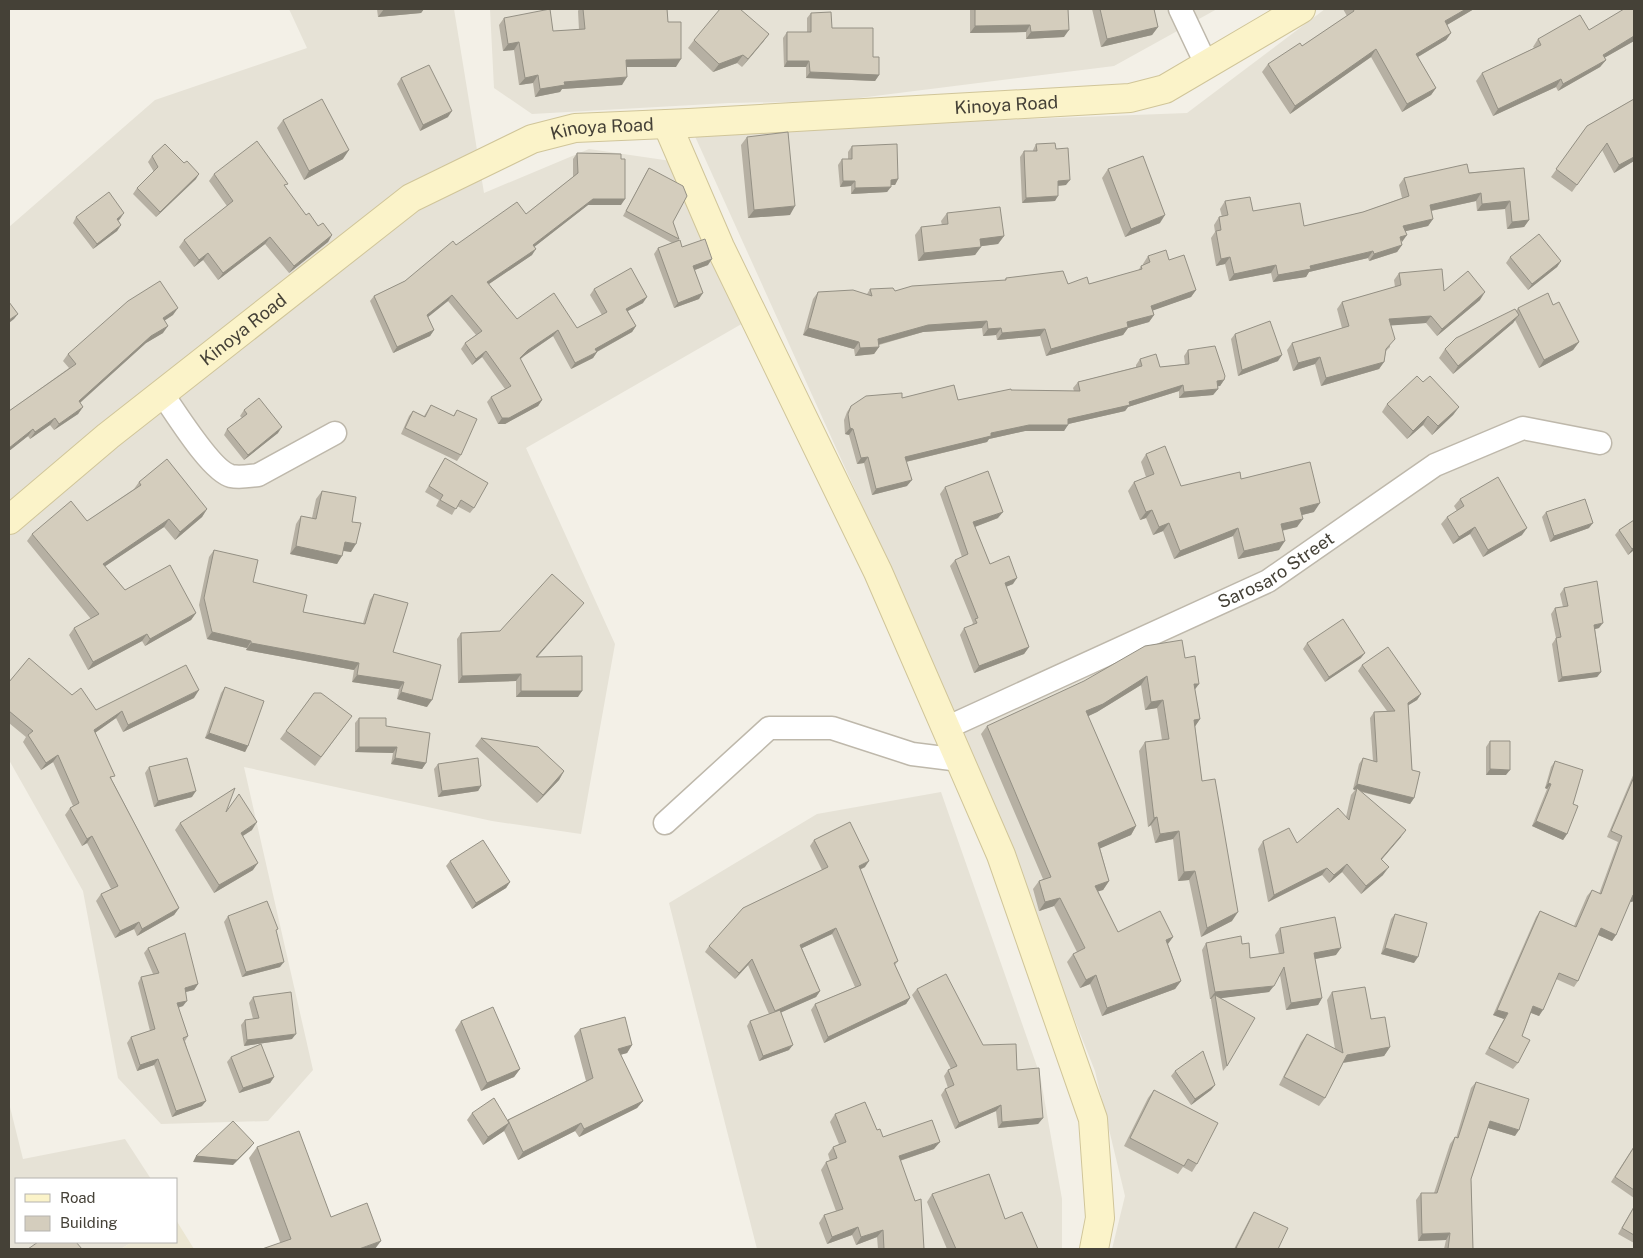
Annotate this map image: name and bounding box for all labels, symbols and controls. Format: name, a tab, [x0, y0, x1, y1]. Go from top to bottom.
street label: Kinoya Road	[954, 91, 1059, 118]
street label: Kinoya Road	[548, 114, 654, 144]
street label: Kinoya Road	[196, 289, 290, 370]
street label: Sarosaro Street	[1214, 527, 1338, 613]
legend	[15, 1178, 178, 1243]
text: Road	[60, 1189, 96, 1206]
text: Building	[60, 1214, 118, 1231]

